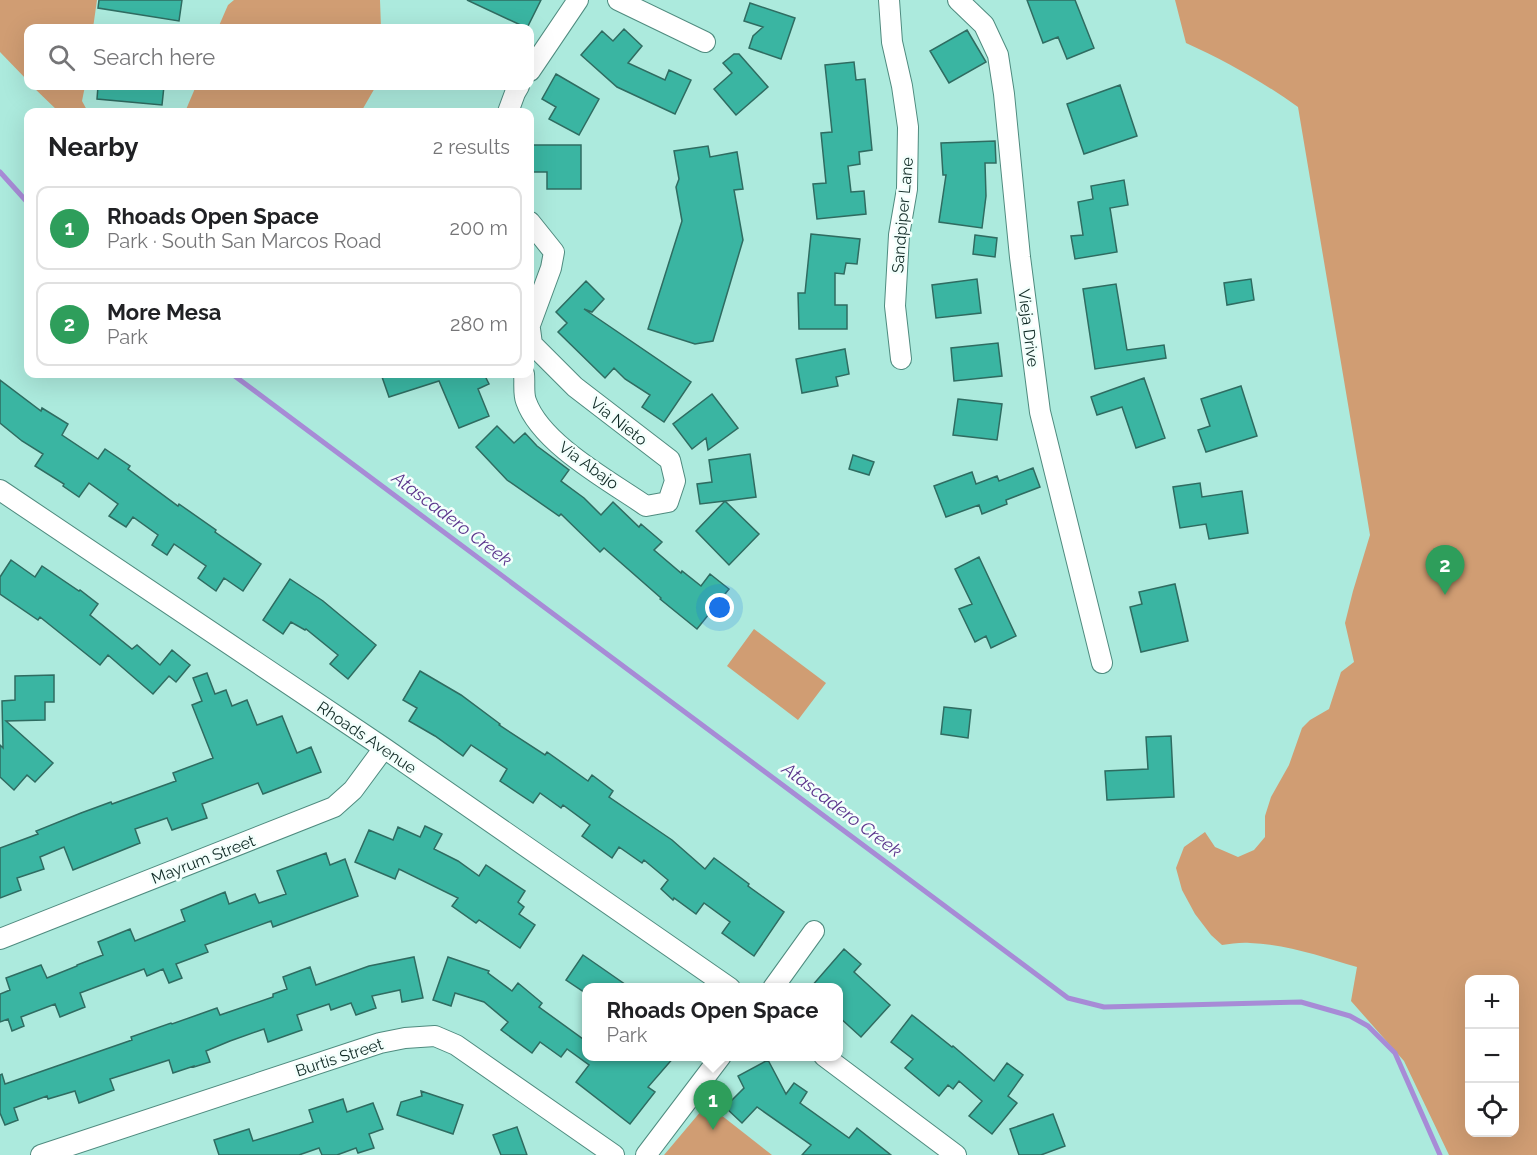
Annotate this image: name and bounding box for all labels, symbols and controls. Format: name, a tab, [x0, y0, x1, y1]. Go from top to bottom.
search box	[24, 24, 534, 90]
icon: search	[45, 41, 78, 74]
text: Search here	[93, 44, 215, 70]
text: Nearby	[48, 132, 138, 162]
text: 2 results	[433, 135, 510, 159]
street label: Sandpiper Lane	[888, 156, 917, 274]
text: Rhoads Open Space	[107, 203, 319, 229]
text: 1	[65, 216, 74, 240]
text: 200 m	[450, 216, 508, 240]
text: Park · South San Marcos Road	[107, 229, 382, 253]
street label: Vieja Drive	[1014, 288, 1043, 368]
text: More Mesa	[107, 299, 222, 325]
text: 2	[64, 312, 75, 336]
text: 280 m	[450, 312, 508, 336]
text: Park	[107, 325, 148, 349]
street label: Via Nieto	[586, 393, 651, 450]
street label: Via Abajo	[555, 437, 622, 493]
water label: Atascadero Creek	[388, 466, 516, 571]
pin: 2	[1426, 546, 1464, 595]
your location	[705, 593, 734, 622]
street label: Rhoads Avenue	[314, 697, 420, 778]
water label: Atascadero Creek	[778, 757, 906, 862]
street label: Mayrum Street	[149, 831, 258, 888]
map controls	[1465, 975, 1519, 1137]
button: +	[1465, 975, 1519, 1029]
popup	[582, 983, 843, 1061]
text: Rhoads Open Space	[607, 997, 818, 1023]
text: Park	[607, 1023, 647, 1047]
button: −	[1465, 1029, 1519, 1083]
street label: Burtis Street	[293, 1034, 386, 1081]
pin: 1	[694, 1080, 732, 1130]
button: locate	[1465, 1083, 1519, 1137]

